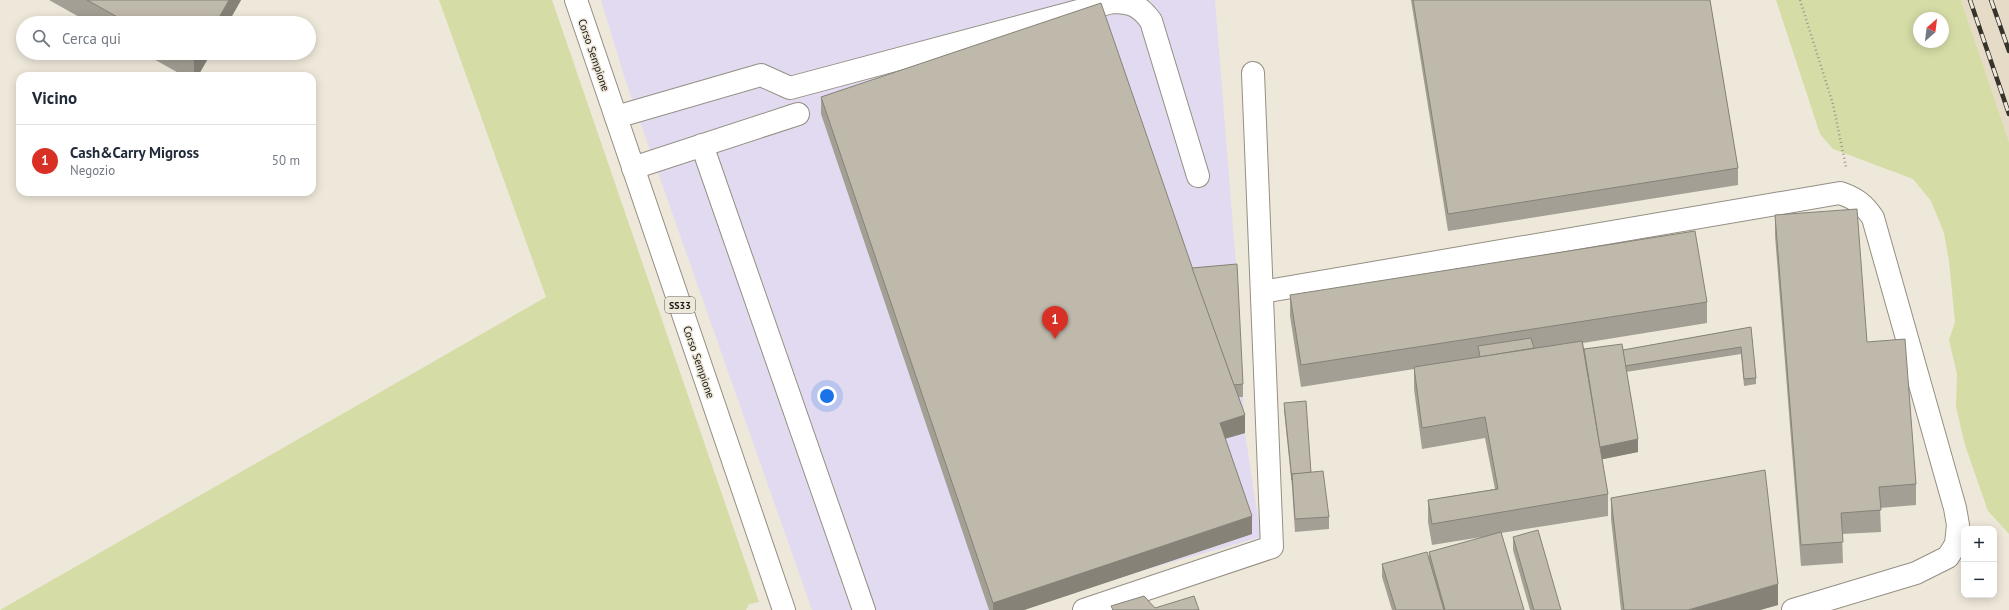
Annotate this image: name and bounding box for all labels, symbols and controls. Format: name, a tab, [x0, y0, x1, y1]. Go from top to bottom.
north arrow	[1913, 12, 1949, 48]
search box	[16, 16, 316, 60]
street label: Corso Sempione	[575, 17, 613, 93]
icon: search	[30, 27, 52, 49]
text: Cerca qui	[62, 29, 121, 48]
text: Vicino	[32, 87, 77, 109]
text: Cash&Carry Migross	[70, 143, 199, 162]
text: 1	[41, 152, 49, 169]
text: 50 m	[272, 152, 300, 169]
text: Negozio	[70, 162, 115, 179]
road number: SS33	[665, 297, 695, 313]
pin: 1	[1042, 306, 1068, 339]
street label: Corso Sempione	[680, 324, 718, 400]
your location	[817, 386, 837, 406]
map controls	[1961, 526, 1997, 598]
button: +	[1961, 526, 1997, 562]
button: −	[1961, 562, 1997, 598]

